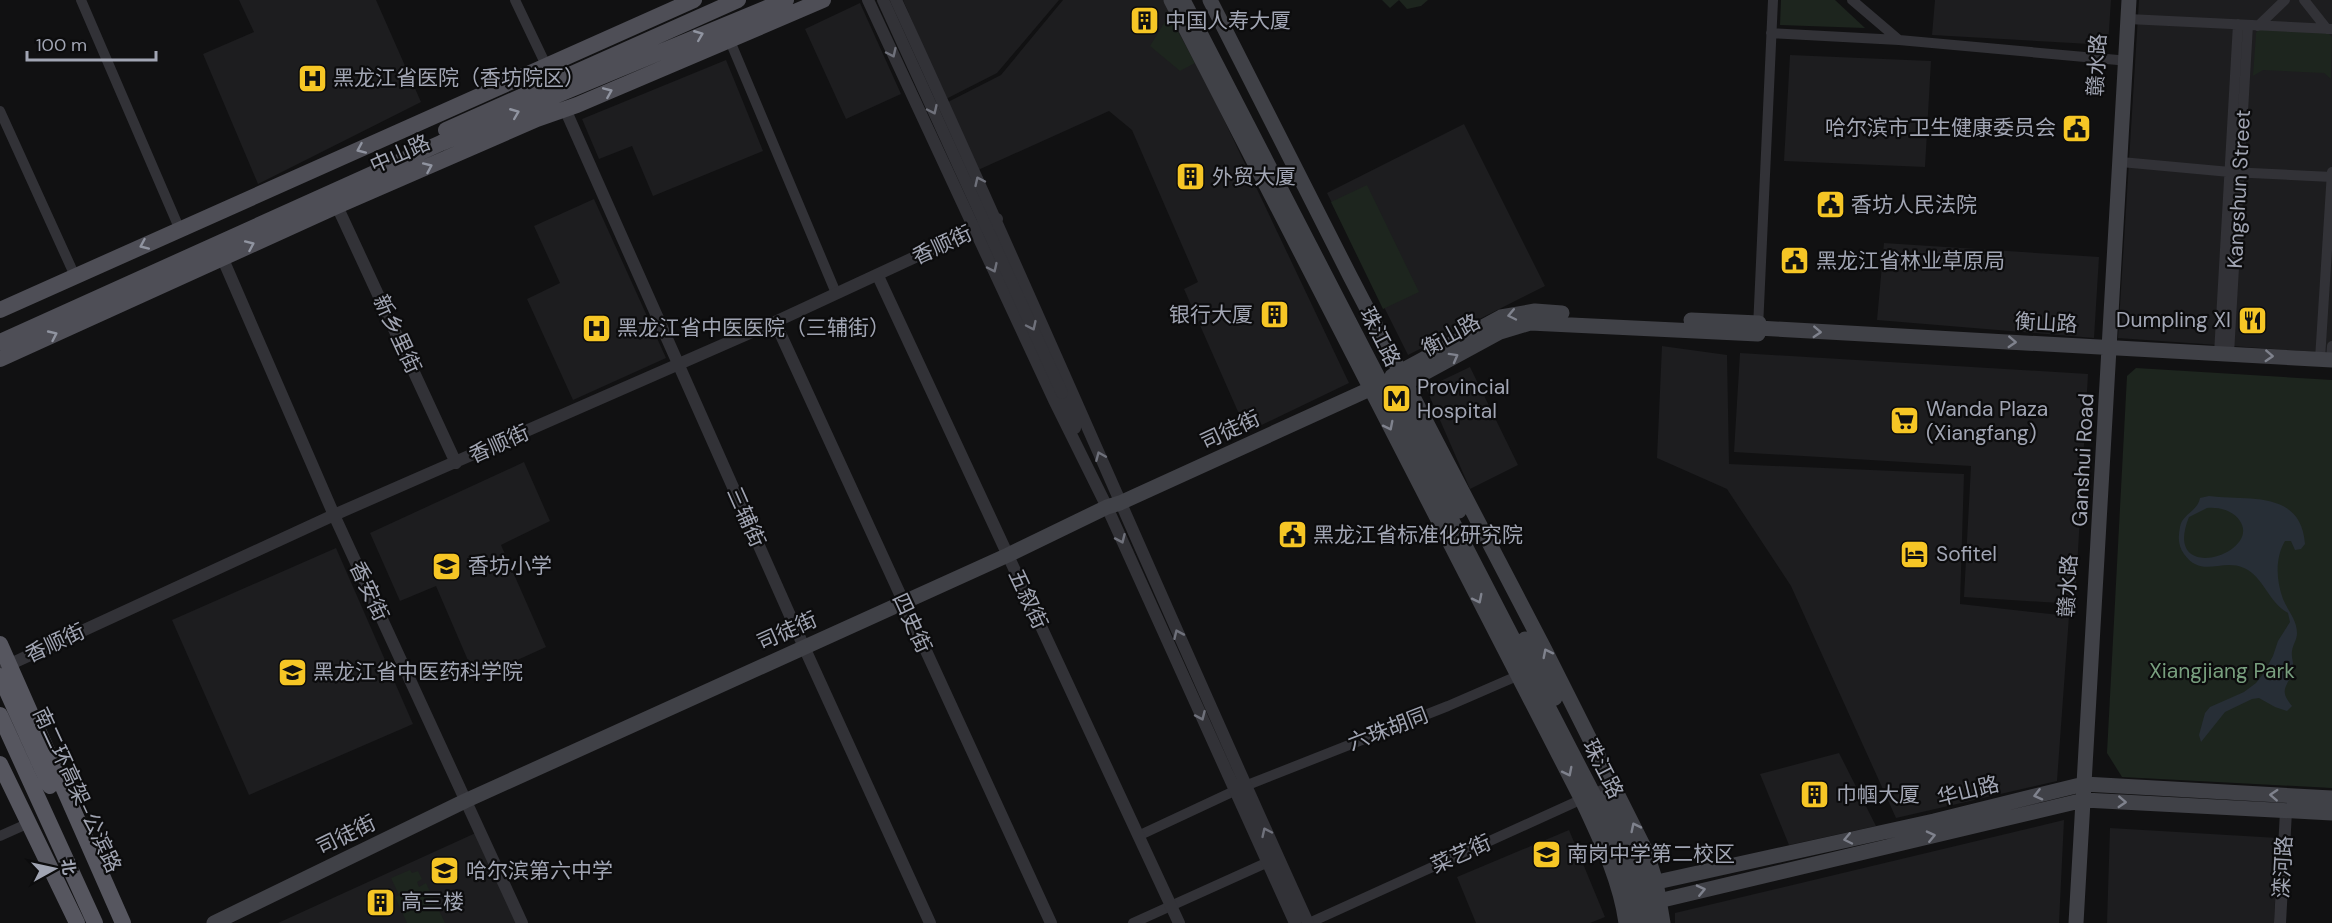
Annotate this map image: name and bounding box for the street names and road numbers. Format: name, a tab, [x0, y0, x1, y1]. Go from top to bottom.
street label: 赣水路	[2081, 33, 2113, 97]
street label: Kangshun Street	[2221, 109, 2257, 269]
street label: 中山路	[366, 128, 434, 180]
street label: 香顺街	[908, 219, 976, 271]
street label: 新乡里街	[367, 290, 427, 378]
street label: 珠江路	[1353, 303, 1407, 371]
street label: 衡山路	[1417, 307, 1485, 363]
street label: 衡山路	[2014, 307, 2078, 339]
street label: Ganshui Road	[2066, 393, 2100, 527]
street label: 司徒街	[1196, 404, 1264, 456]
street label: 香顺街	[465, 418, 533, 470]
street label: 三辅街	[720, 483, 772, 551]
street label: 赣水路	[2052, 554, 2084, 618]
street label: 香安街	[343, 557, 395, 625]
street label: 五叙街	[1002, 565, 1054, 633]
street label: 四史街	[886, 589, 938, 657]
street label: 司徒街	[753, 605, 821, 657]
street label: 香顺街	[21, 617, 89, 669]
street label: 六珠胡同	[1344, 701, 1432, 757]
street label: 南二环高架-公滨路	[26, 703, 128, 877]
street label: 珠江路	[1576, 735, 1630, 803]
street label: 华山路	[1934, 770, 2002, 812]
street label: 司徒街	[312, 809, 380, 861]
street label: 菜艺街	[1427, 828, 1495, 880]
street label: 滦河路	[2267, 835, 2299, 899]

